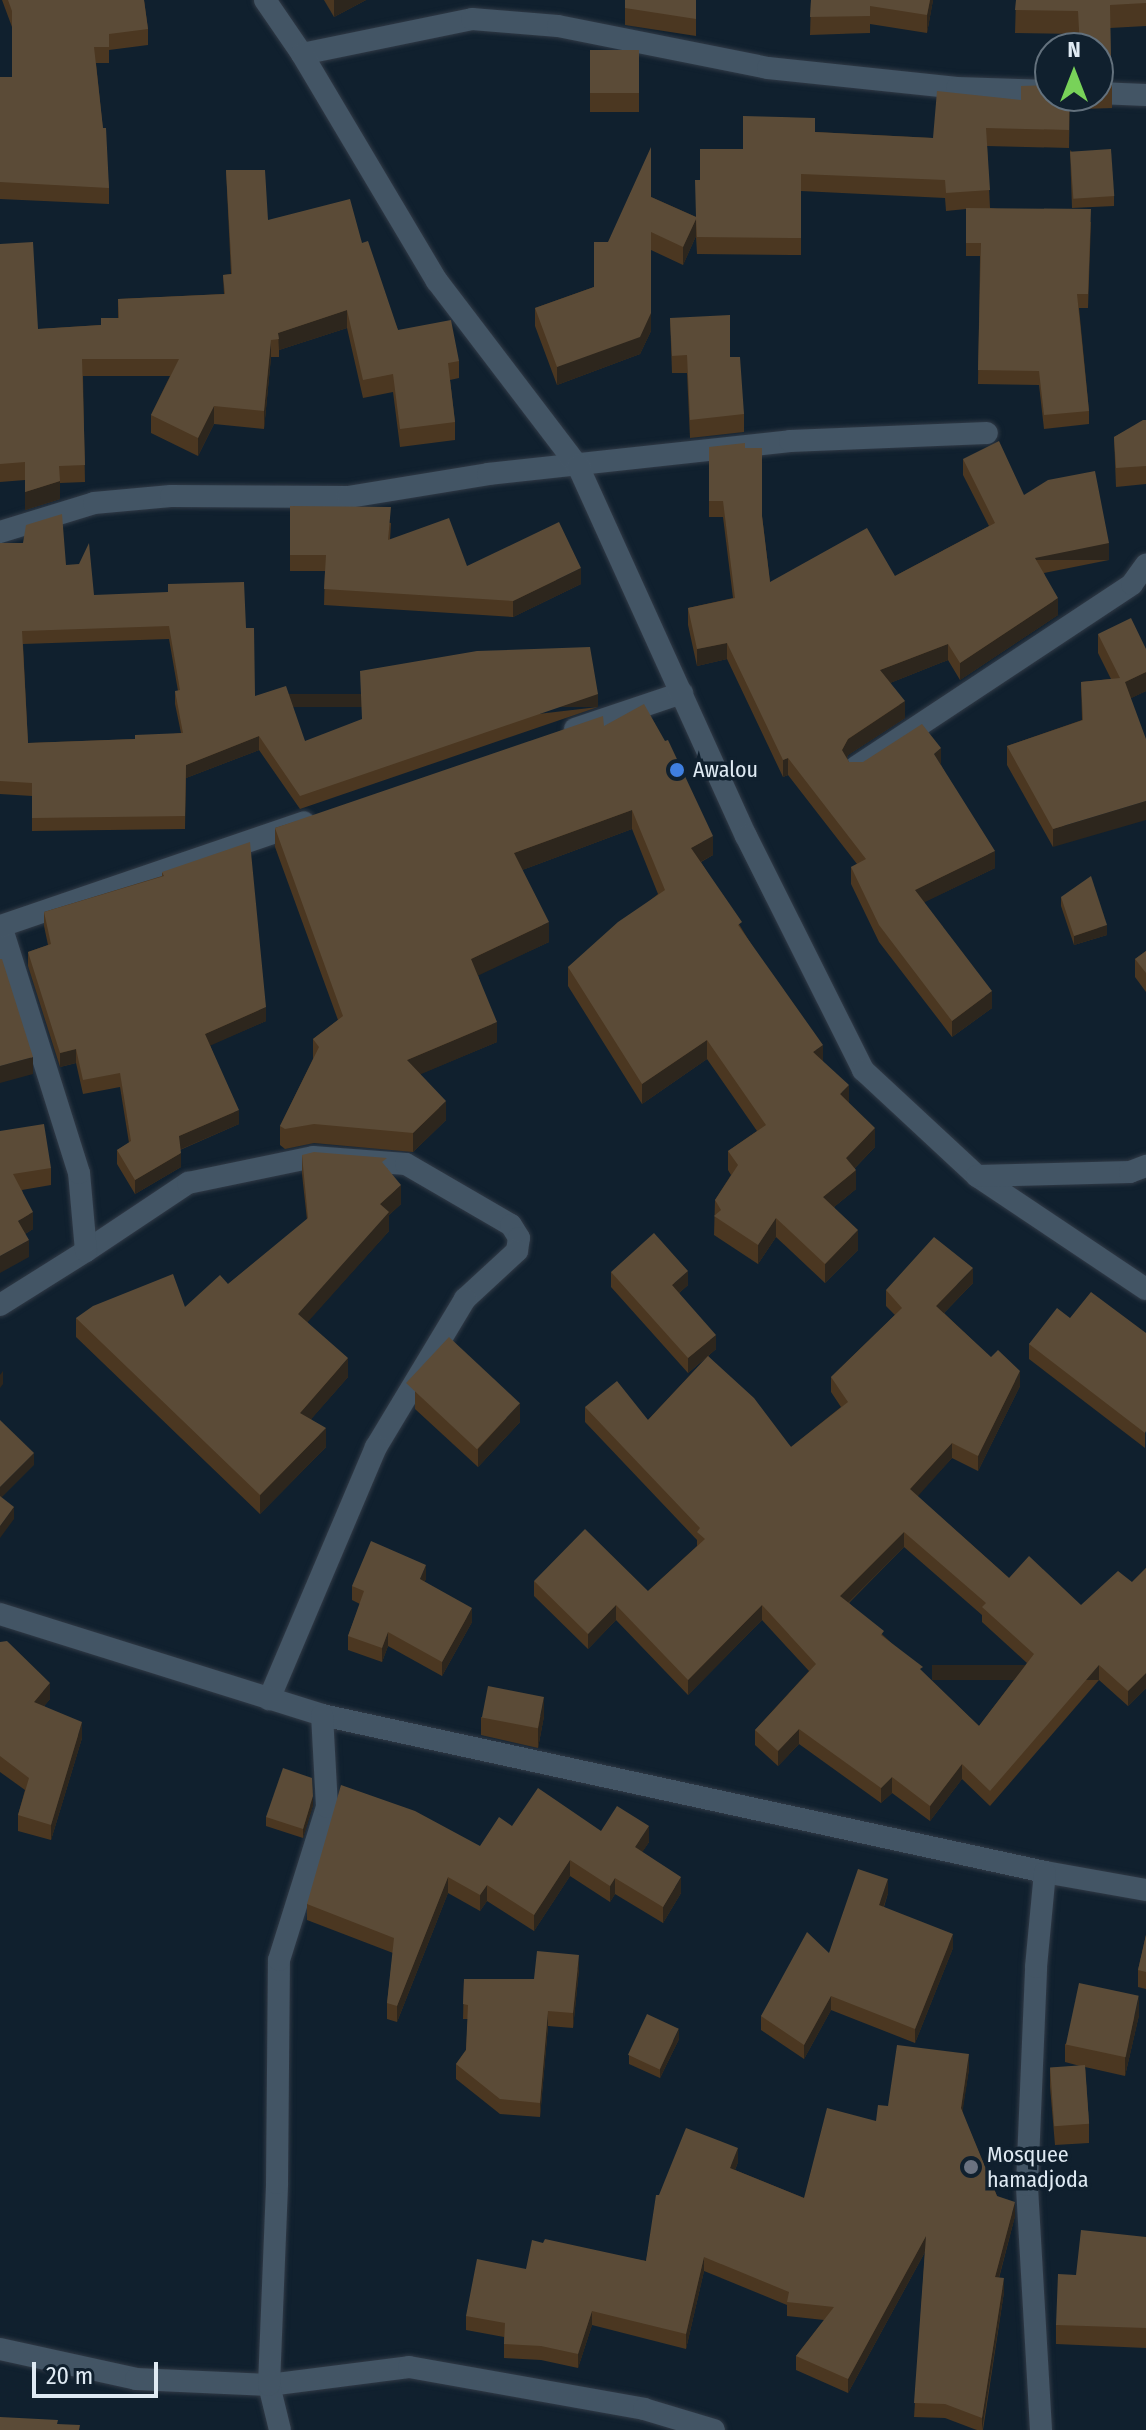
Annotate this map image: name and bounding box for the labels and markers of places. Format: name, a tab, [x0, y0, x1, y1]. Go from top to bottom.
place label: Awalou	[693, 757, 758, 783]
marker: Awalou	[668, 761, 686, 779]
place label: Mosquee hamadjoda	[987, 2141, 1089, 2192]
marker: Mosquee hamadjoda	[962, 2158, 980, 2176]

